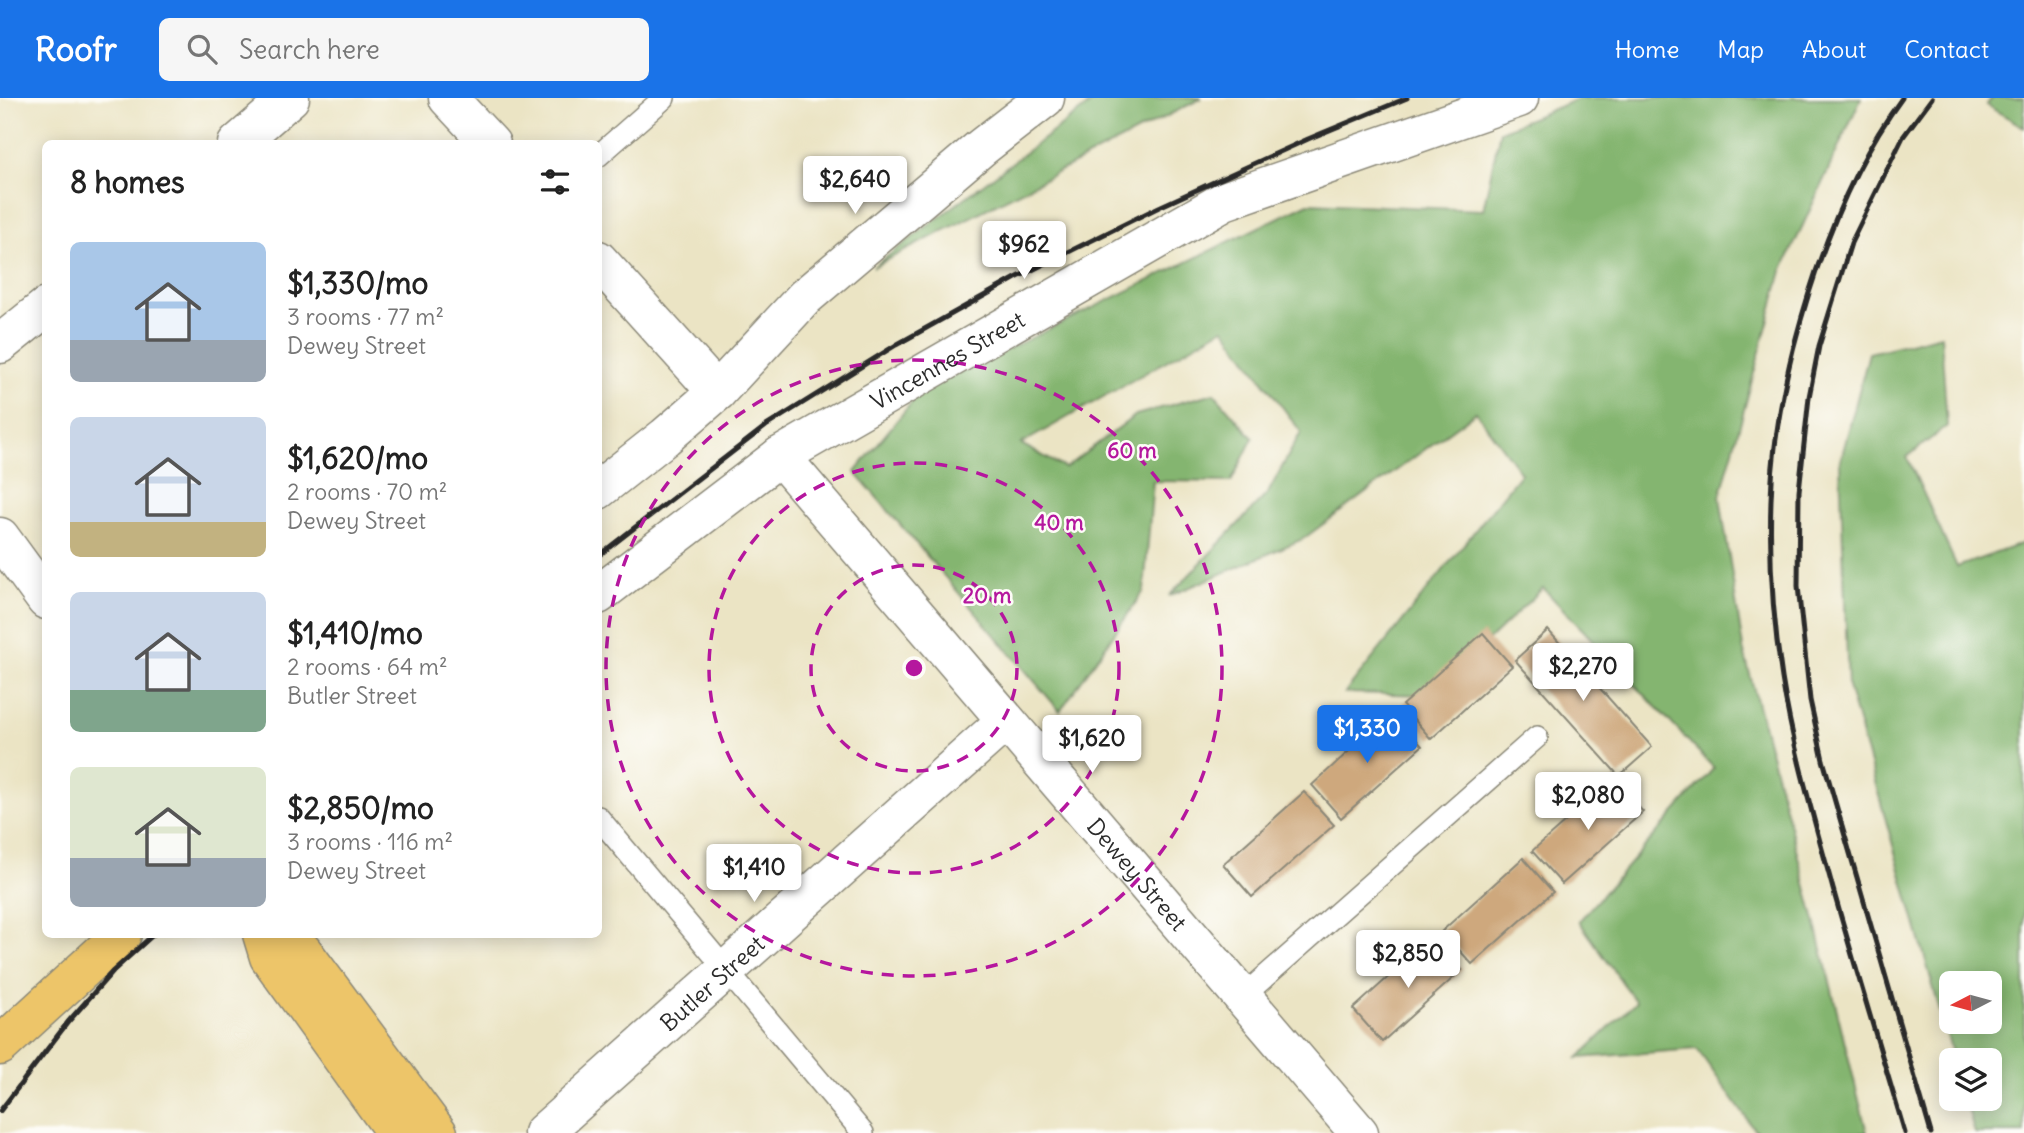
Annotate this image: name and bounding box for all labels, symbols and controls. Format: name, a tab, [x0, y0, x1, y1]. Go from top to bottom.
search box	[159, 18, 649, 81]
text: Roofr	[35, 28, 117, 70]
icon: search	[183, 30, 221, 68]
text: Search here	[239, 33, 380, 66]
text: Home	[1615, 34, 1679, 64]
text: Map	[1717, 34, 1764, 64]
text: About	[1802, 34, 1866, 64]
text: Contact	[1904, 34, 1989, 64]
pin: $2,640	[798, 156, 912, 216]
text: 8 homes	[70, 163, 185, 201]
icon: filters	[536, 163, 574, 201]
text: $2,640	[819, 164, 891, 193]
pin: $962	[983, 222, 1065, 281]
text: $962	[998, 229, 1050, 258]
text: $1,330/mo	[287, 264, 428, 302]
icon: home	[126, 270, 210, 354]
text: 3 rooms · 77 m²	[287, 302, 444, 331]
street label: Vincennes Street	[865, 304, 1030, 416]
text: Dewey Street	[287, 331, 426, 360]
text: 60 m	[1107, 437, 1157, 464]
text: $1,620/mo	[287, 439, 428, 477]
icon: home	[126, 445, 210, 529]
text: 2 rooms · 70 m²	[287, 477, 447, 506]
text: Dewey Street	[287, 506, 426, 535]
text: 40 m	[1034, 509, 1084, 536]
text: 20 m	[963, 582, 1012, 609]
text: $1,410/mo	[287, 614, 423, 652]
icon: home	[126, 620, 210, 704]
pin: $2,270	[1526, 644, 1640, 703]
text: $2,270	[1548, 651, 1618, 680]
text: 2 rooms · 64 m²	[287, 652, 448, 681]
centre of rings	[902, 656, 926, 680]
text: Butler Street	[287, 681, 417, 710]
pin: $1,330	[1310, 706, 1424, 765]
text: $1,330	[1333, 713, 1401, 742]
pin: $1,620	[1035, 716, 1149, 775]
text: $1,620	[1058, 723, 1126, 752]
pin: $2,080	[1531, 772, 1645, 832]
text: $2,080	[1551, 780, 1625, 809]
text: $2,850/mo	[287, 789, 434, 827]
icon: home	[126, 795, 210, 879]
street label: Dewey Street	[1081, 812, 1194, 936]
text: 3 rooms · 116 m²	[287, 827, 453, 856]
pin: $1,410	[697, 844, 811, 904]
text: $1,410	[722, 852, 786, 881]
text: Dewey Street	[287, 856, 426, 885]
street label: Butler Street	[654, 929, 770, 1037]
pin: $2,850	[1351, 930, 1465, 990]
text: $2,850	[1372, 938, 1444, 967]
north arrow	[1939, 971, 2002, 1034]
map controls	[1939, 971, 2002, 1111]
button: layers	[1939, 1048, 2002, 1111]

